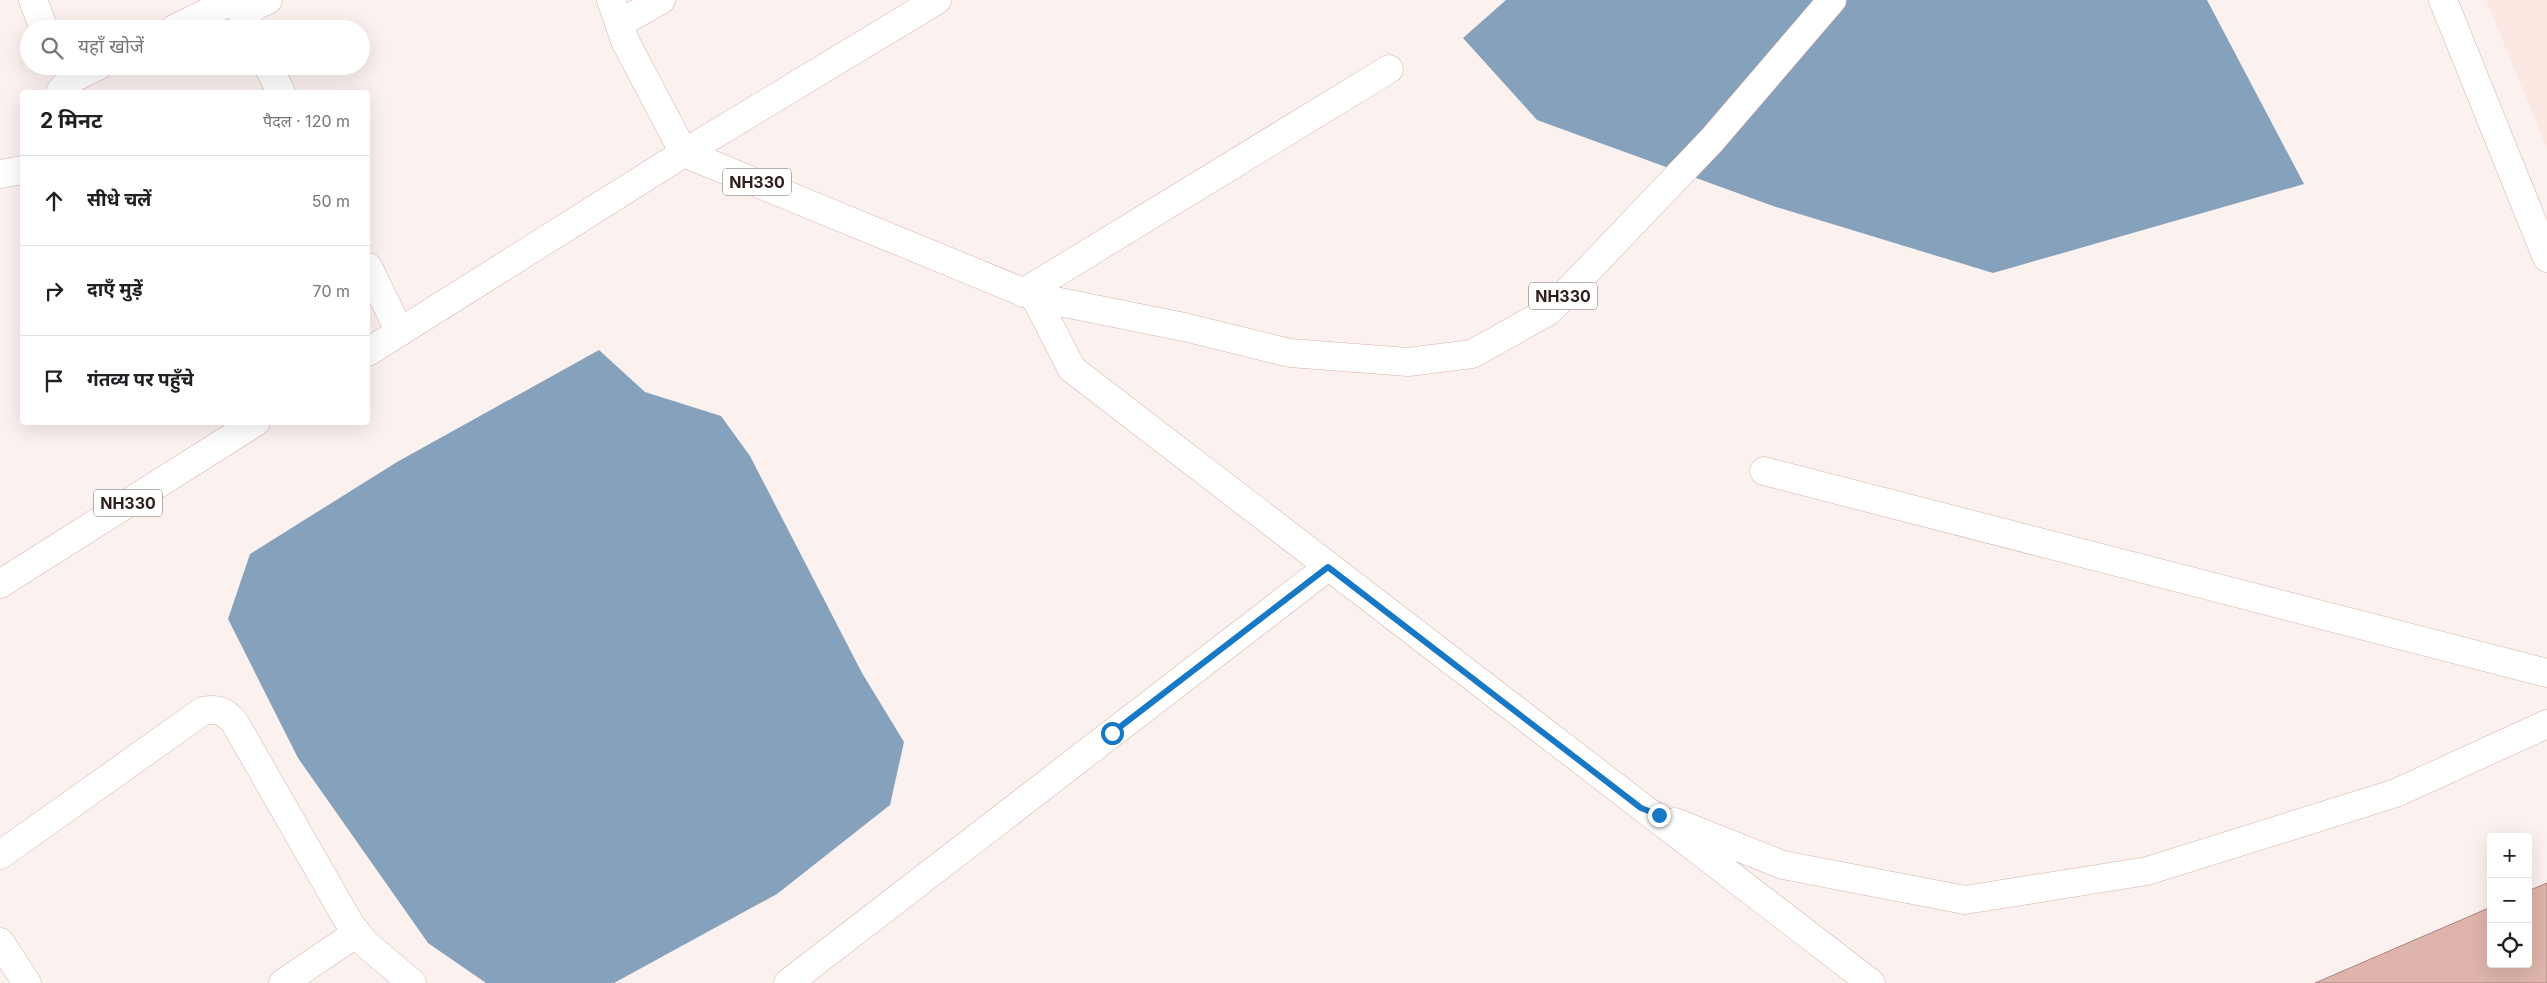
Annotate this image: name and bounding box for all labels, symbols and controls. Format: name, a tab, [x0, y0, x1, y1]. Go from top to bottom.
search box	[20, 20, 370, 75]
icon: search	[38, 34, 66, 62]
text: यहाँ खोजें	[78, 35, 144, 58]
text: 2 मिनट	[40, 108, 102, 133]
text: पैदल · 120 m	[263, 111, 350, 131]
road number: NH330	[723, 168, 791, 196]
icon: ahead	[40, 187, 68, 215]
text: सीधे चलें	[87, 188, 151, 211]
text: 50 m	[312, 191, 350, 211]
icon: right	[40, 277, 68, 305]
text: दाएँ मुड़ें	[87, 278, 143, 301]
text: 70 m	[313, 281, 350, 301]
road number: NH330	[1529, 282, 1597, 310]
icon: arrive	[40, 367, 68, 395]
text: गंतव्य पर पहुँचे	[87, 368, 194, 391]
road number: NH330	[94, 489, 162, 516]
route start	[1101, 722, 1124, 745]
route end	[1648, 804, 1671, 827]
map controls	[2487, 833, 2532, 968]
button: +	[2487, 833, 2532, 878]
button: −	[2487, 878, 2532, 923]
button: locate	[2487, 923, 2532, 968]

